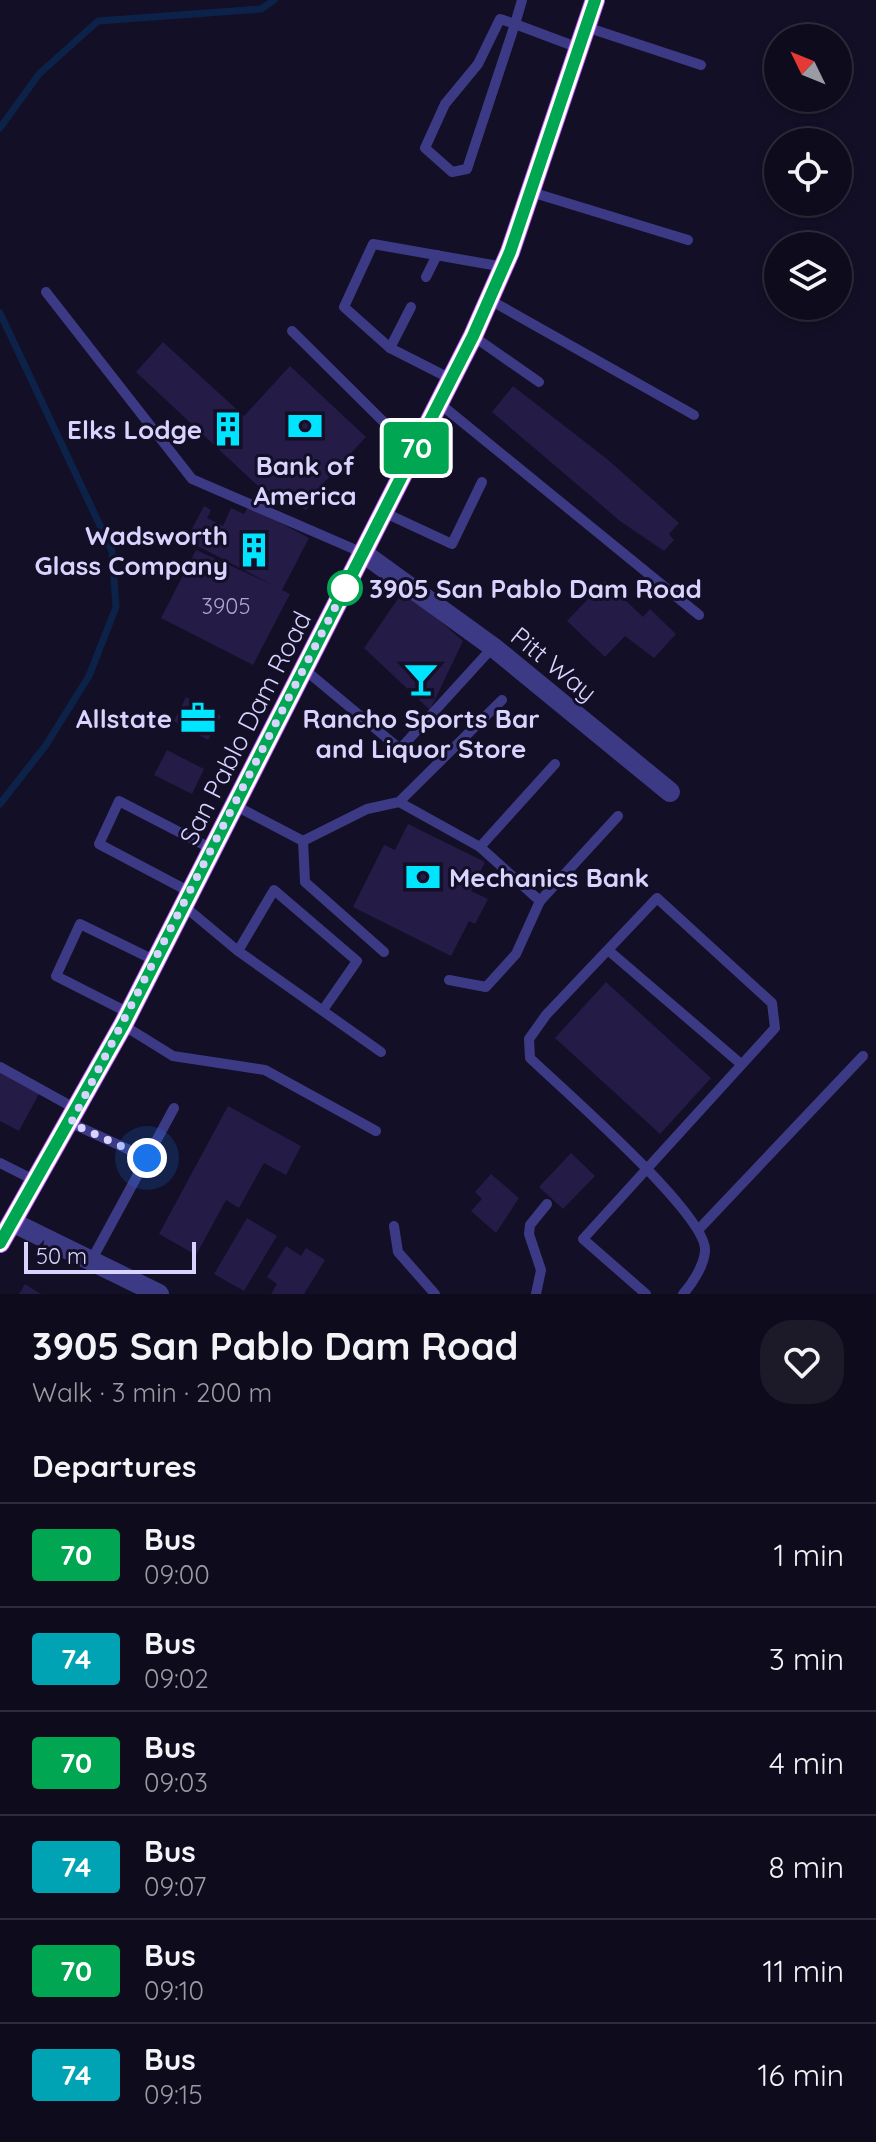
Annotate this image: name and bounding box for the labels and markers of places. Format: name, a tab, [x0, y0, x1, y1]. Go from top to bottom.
bank icon: Bank of America	[286, 407, 324, 445]
building icon: Elks Lodge	[209, 410, 247, 448]
place label: Elks Lodge	[67, 413, 202, 446]
place label: Bank of America	[253, 449, 357, 512]
place label: Wadsworth Glass Company	[34, 519, 228, 582]
building icon: Wadsworth Glass Company	[235, 531, 273, 569]
marker: 3905 San Pablo Dam Road	[328, 571, 362, 605]
place label: 3905 San Pablo Dam Road	[369, 572, 702, 605]
bar icon: Rancho Sports Bar and Liquor Store	[402, 660, 440, 698]
office icon: Allstate	[179, 699, 217, 737]
place label: Allstate	[76, 702, 172, 735]
place label: Rancho Sports Bar and Liquor Store	[302, 702, 540, 765]
bank icon: Mechanics Bank	[404, 858, 442, 896]
place label: Mechanics Bank	[449, 861, 649, 894]

